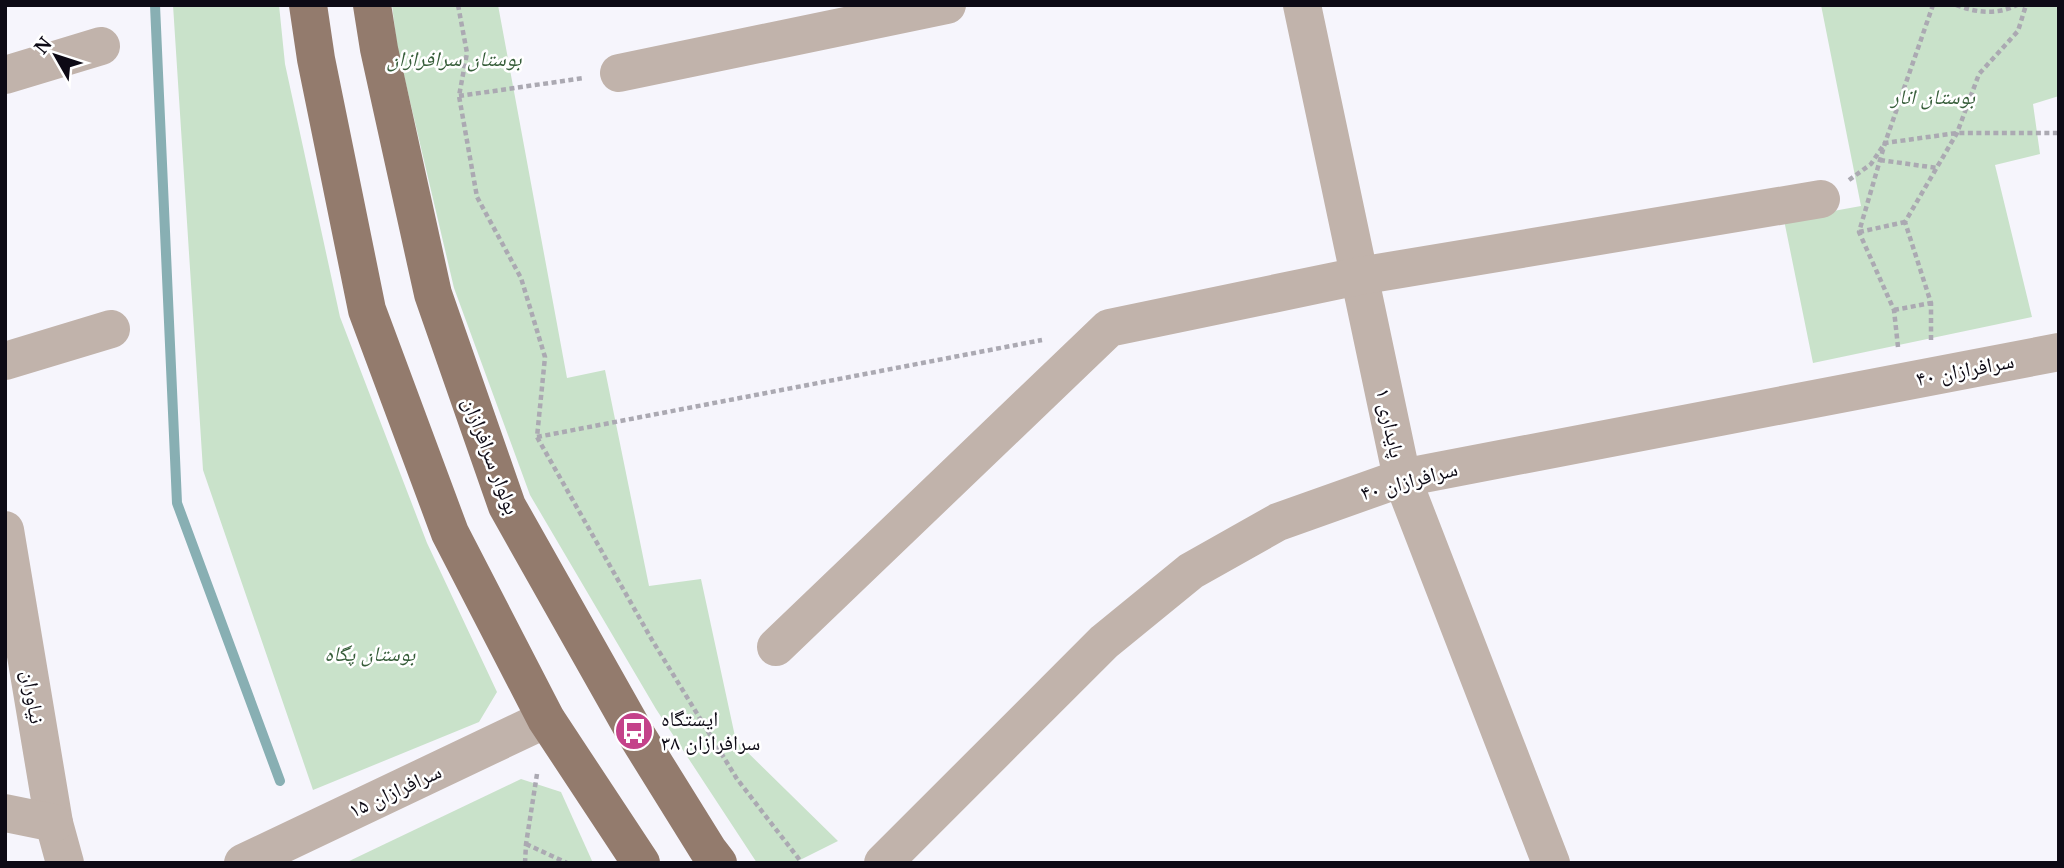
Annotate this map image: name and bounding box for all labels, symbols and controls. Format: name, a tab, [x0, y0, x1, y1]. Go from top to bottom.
north arrow	[21, 21, 91, 91]
text: N	[28, 31, 58, 59]
park label: بوستان سرافرازان	[386, 44, 522, 72]
park label: بوستان انار	[1889, 82, 1975, 110]
street label: سرافرازان ۴۰	[1913, 346, 2016, 392]
street label: پایداری ۱	[1370, 385, 1412, 460]
street label: بولوار سرافرازان	[457, 393, 527, 518]
street label: سرافرازان ۴۰	[1357, 454, 1460, 506]
park label: بوستان پگاه	[325, 639, 416, 667]
street label: نیاوران	[16, 668, 52, 726]
place label: ایستگاه سرافرازان ۳۸	[661, 704, 760, 756]
bus stop icon: ایستگاه سرافرازان ۳۸	[613, 710, 655, 752]
street label: سرافرازان ۱۵	[344, 756, 446, 824]

